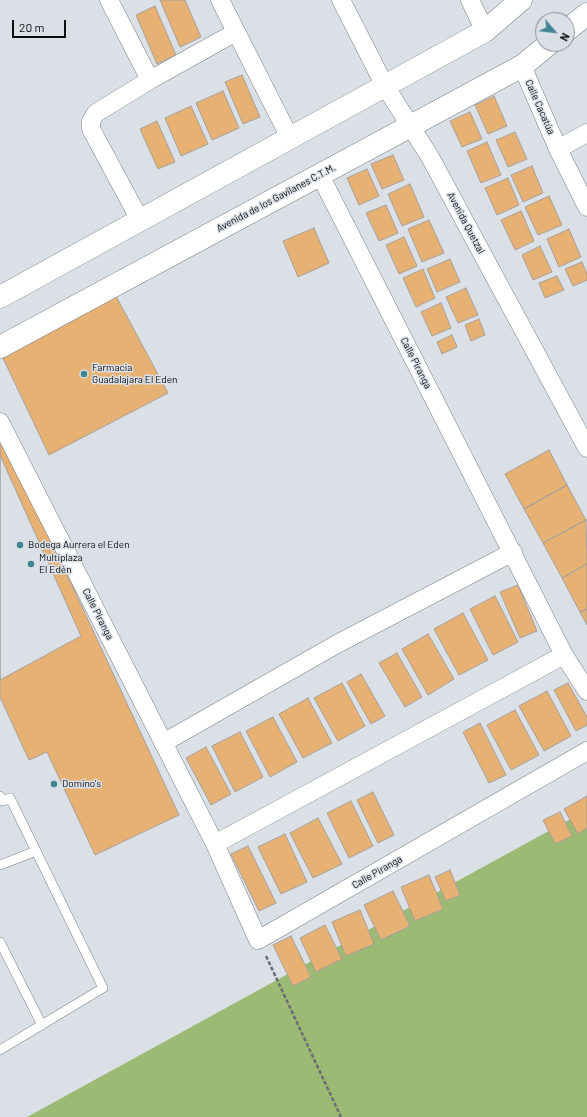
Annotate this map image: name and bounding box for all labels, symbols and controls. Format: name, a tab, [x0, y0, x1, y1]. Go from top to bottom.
scale bar	[14, 12, 68, 38]
north arrow	[535, 12, 575, 52]
text: 20 m	[19, 20, 45, 34]
text: N	[558, 31, 573, 44]
street label: Calle Cacatúa	[523, 78, 557, 136]
street label: Avenida de los Gavilanes C.T.M.	[214, 161, 338, 235]
street label: Avenida Quetzal	[445, 190, 487, 256]
street label: Calle Piranga	[398, 335, 434, 391]
place label: Farmacia Guadalajara El Eden	[92, 362, 177, 386]
marker: Farmacia Guadalajara El Eden	[79, 369, 89, 379]
place label: Bodega Aurrera el Eden	[28, 539, 130, 551]
marker: Bodega Aurrera el Eden	[15, 540, 25, 550]
place label: Multiplaza El Edén	[39, 552, 82, 576]
marker: Multiplaza El Edén	[26, 559, 36, 569]
street label: Calle Piranga	[80, 586, 116, 642]
place label: Domino's	[62, 778, 101, 790]
marker: Domino's	[49, 779, 59, 789]
street label: Calle Piranga	[350, 853, 404, 891]

